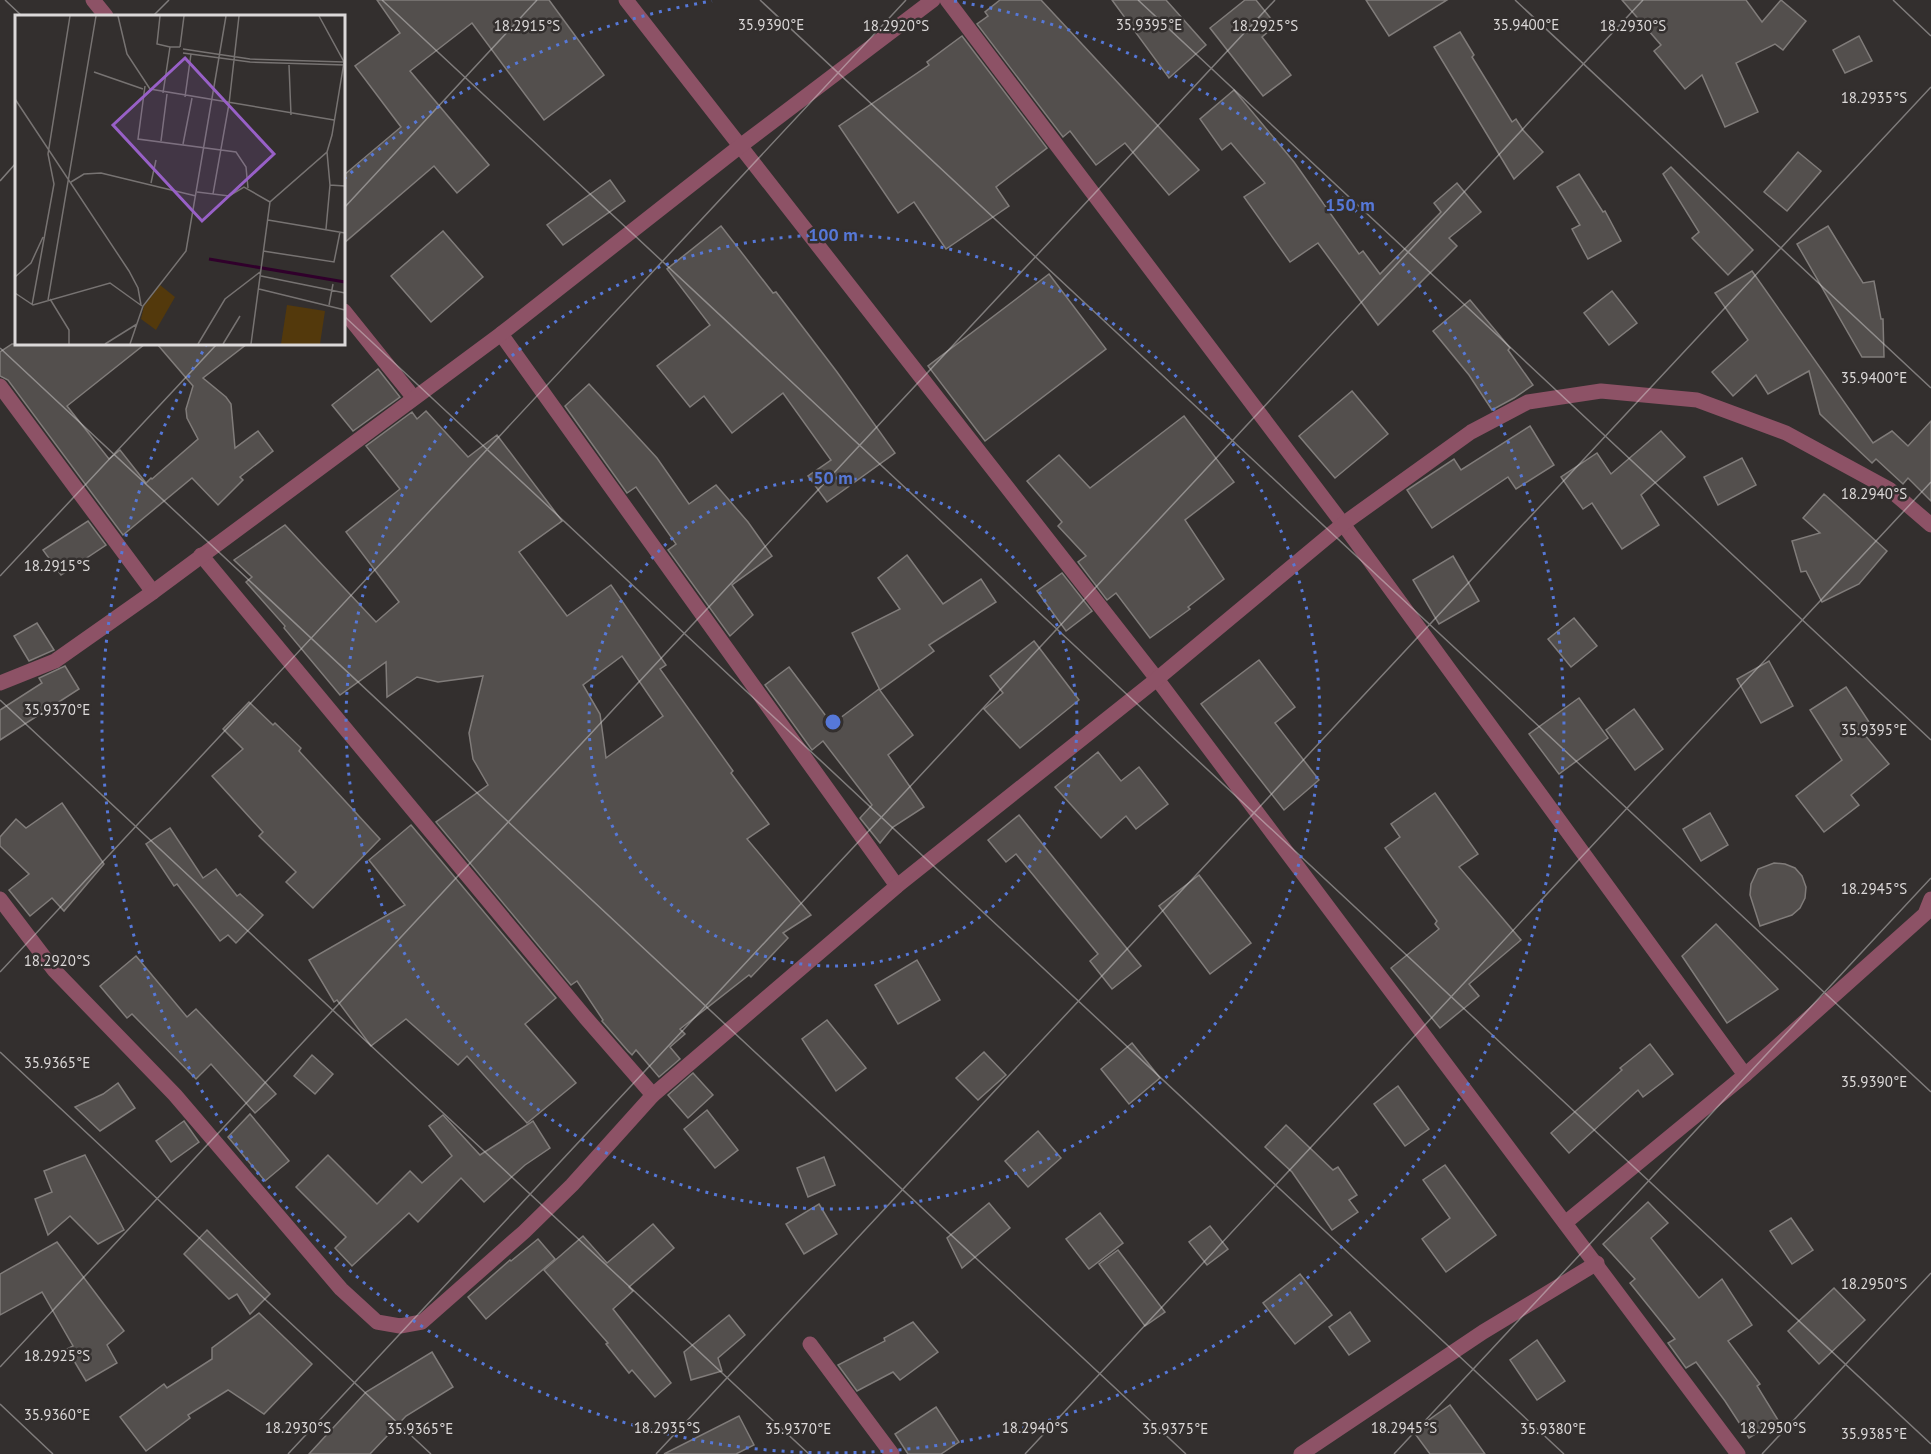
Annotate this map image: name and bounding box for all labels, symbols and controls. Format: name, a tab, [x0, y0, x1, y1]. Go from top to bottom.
inset map	[15, 15, 345, 345]
text: 35.9390°E	[738, 15, 804, 34]
text: 35.9395°E	[1116, 15, 1182, 34]
text: 35.9400°E	[1493, 15, 1559, 34]
text: 18.2915°S	[494, 16, 560, 35]
text: 18.2920°S	[863, 16, 929, 35]
text: 18.2925°S	[1232, 16, 1298, 35]
text: 18.2930°S	[1600, 16, 1666, 35]
text: 18.2935°S	[1841, 88, 1907, 107]
text: 150 m	[1325, 193, 1375, 216]
text: 100 m	[808, 223, 858, 246]
text: 35.9400°E	[1841, 368, 1907, 387]
text: 50 m	[813, 466, 853, 489]
text: 18.2940°S	[1841, 484, 1907, 503]
text: 18.2915°S	[24, 556, 90, 575]
text: 35.9370°E	[24, 700, 90, 719]
centre of rings	[823, 712, 843, 732]
text: 35.9395°E	[1841, 720, 1907, 739]
text: 18.2945°S	[1841, 879, 1907, 898]
text: 18.2920°S	[24, 951, 90, 970]
text: 35.9365°E	[24, 1053, 90, 1072]
text: 35.9390°E	[1841, 1072, 1907, 1091]
text: 18.2950°S	[1841, 1274, 1907, 1293]
text: 18.2925°S	[24, 1346, 90, 1365]
text: 35.9360°E	[24, 1405, 90, 1424]
text: 18.2930°S	[265, 1418, 331, 1437]
text: 18.2935°S	[634, 1418, 700, 1437]
text: 18.2940°S	[1002, 1418, 1068, 1437]
text: 18.2945°S	[1371, 1418, 1437, 1437]
text: 18.2950°S	[1740, 1418, 1806, 1437]
text: 35.9365°E	[387, 1419, 453, 1438]
text: 35.9370°E	[765, 1419, 831, 1438]
text: 35.9375°E	[1142, 1419, 1208, 1438]
text: 35.9380°E	[1520, 1419, 1586, 1438]
text: 35.9385°E	[1841, 1424, 1907, 1443]

